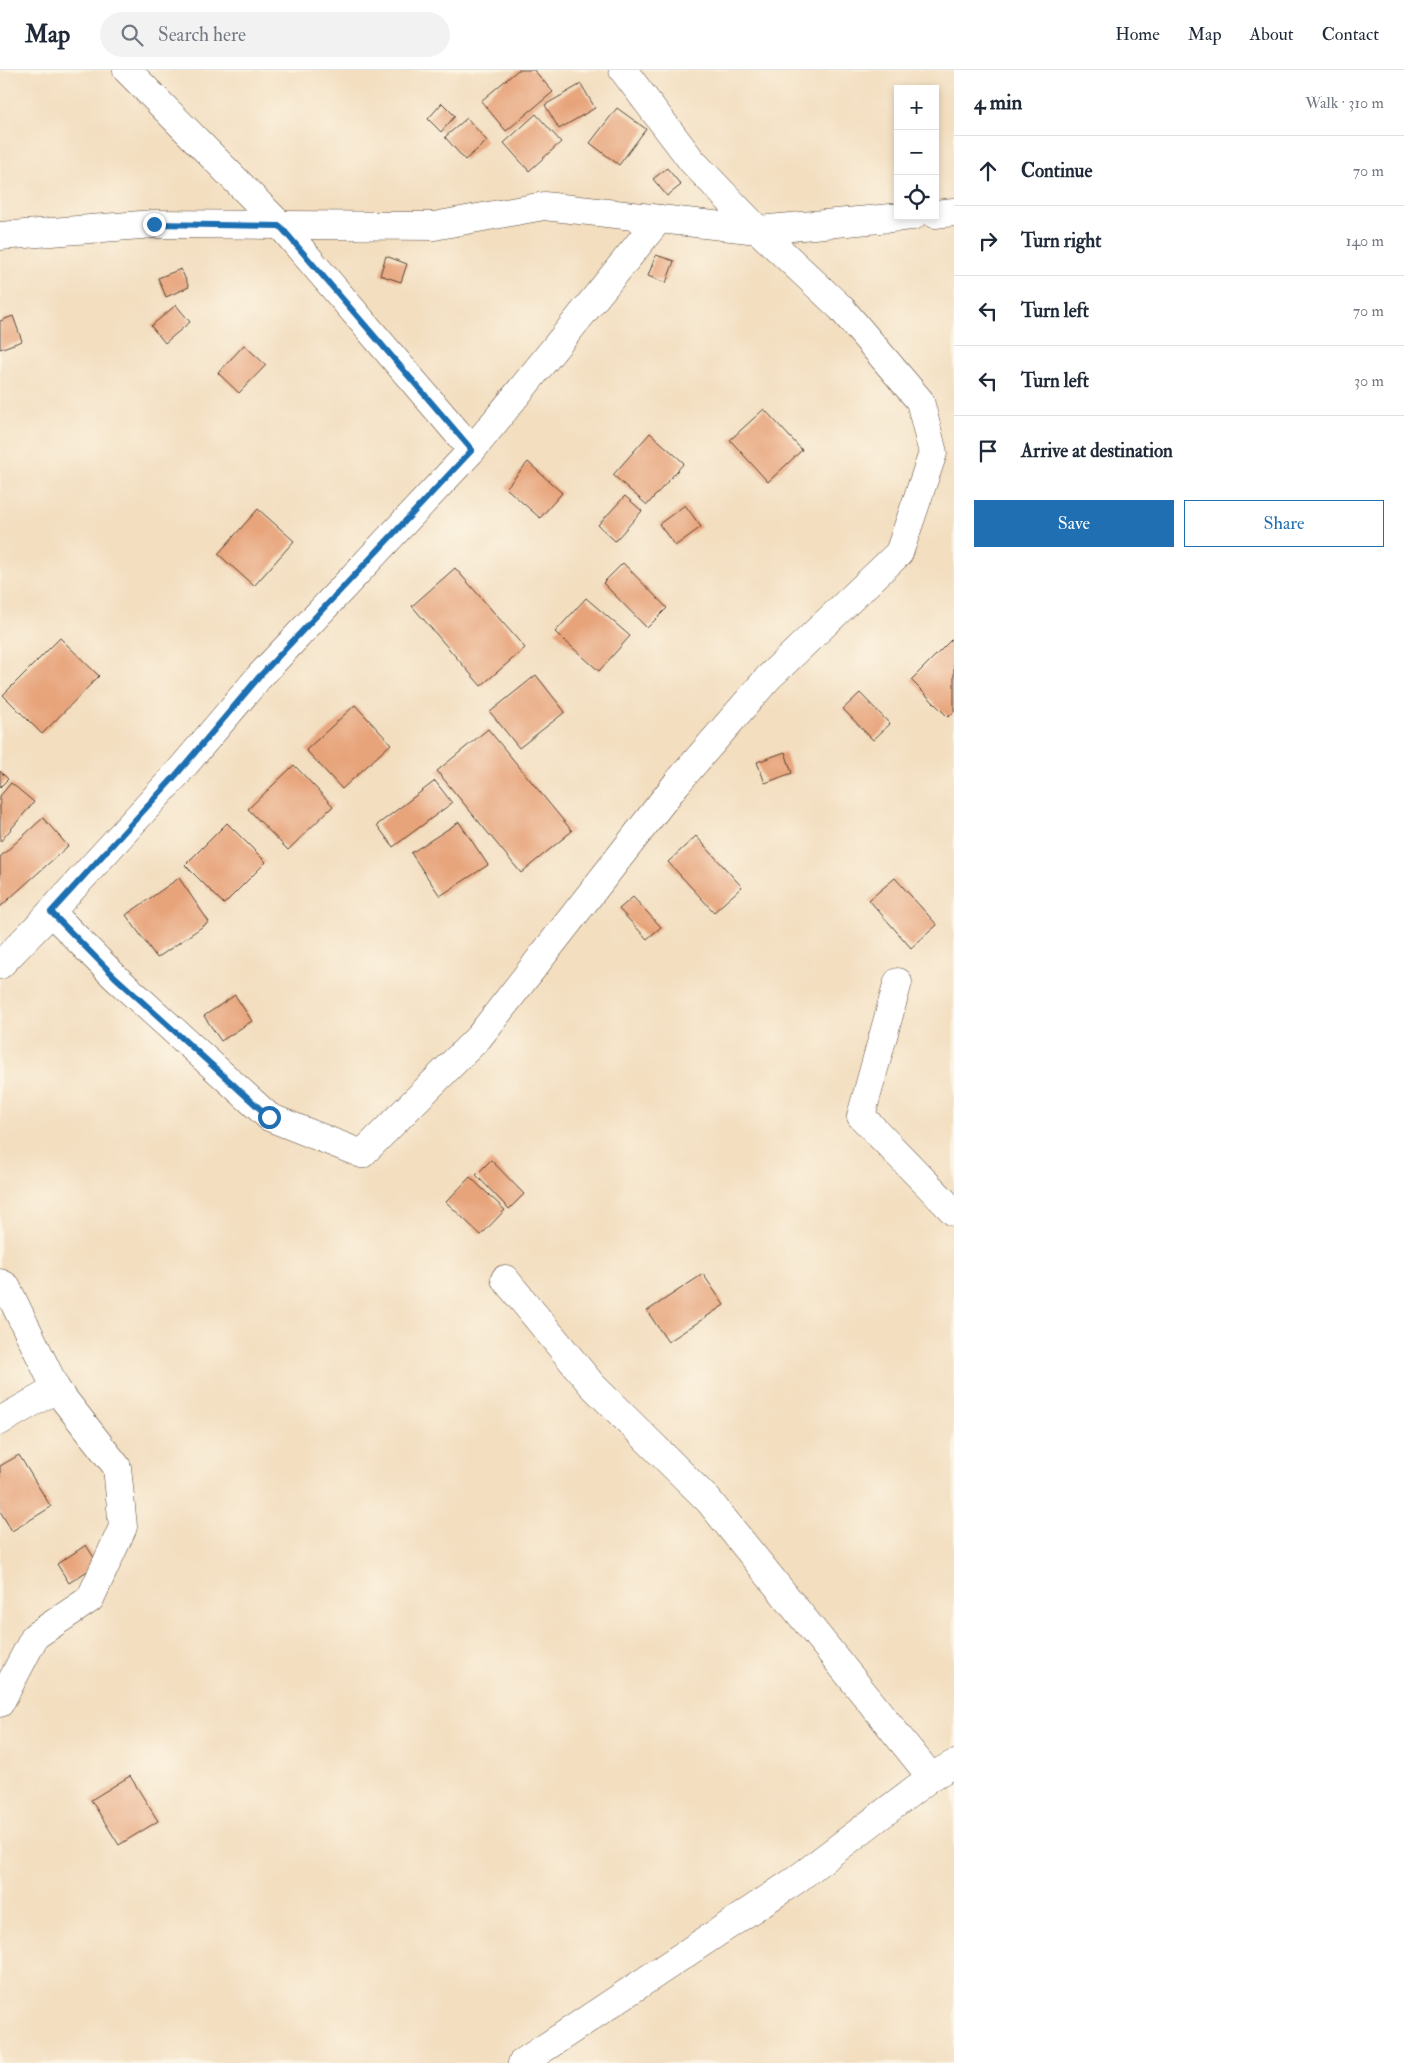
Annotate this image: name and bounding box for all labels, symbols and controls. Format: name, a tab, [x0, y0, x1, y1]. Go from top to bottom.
search box	[100, 12, 450, 57]
text: Map	[25, 19, 70, 50]
icon: search	[118, 21, 146, 49]
text: Search here	[158, 23, 246, 47]
text: Home	[1115, 23, 1160, 46]
text: Map	[1188, 23, 1222, 46]
text: About	[1250, 23, 1294, 46]
text: Contact	[1322, 23, 1379, 46]
map controls	[894, 85, 939, 220]
button: +	[894, 85, 939, 130]
text: 4 min	[974, 89, 1022, 116]
text: Walk · 310 m	[1305, 93, 1384, 113]
button: −	[894, 130, 939, 175]
icon: ahead	[974, 157, 1002, 185]
text: Continue	[1021, 159, 1092, 183]
text: 70 m	[1353, 161, 1384, 181]
button: locate	[894, 175, 939, 220]
route end	[143, 213, 166, 236]
icon: right	[974, 227, 1002, 255]
text: Turn right	[1021, 229, 1101, 253]
text: 140 m	[1346, 231, 1384, 251]
icon: left	[974, 297, 1002, 325]
text: Turn left	[1021, 299, 1089, 323]
text: 70 m	[1353, 301, 1384, 321]
icon: left	[974, 367, 1002, 395]
text: Turn left	[1021, 369, 1089, 393]
text: 30 m	[1354, 371, 1384, 391]
icon: arrive	[974, 437, 1002, 465]
text: Arrive at destination	[1021, 439, 1173, 463]
button: Save	[974, 500, 1174, 547]
button: Share	[1184, 500, 1384, 547]
route start	[258, 1106, 281, 1129]

